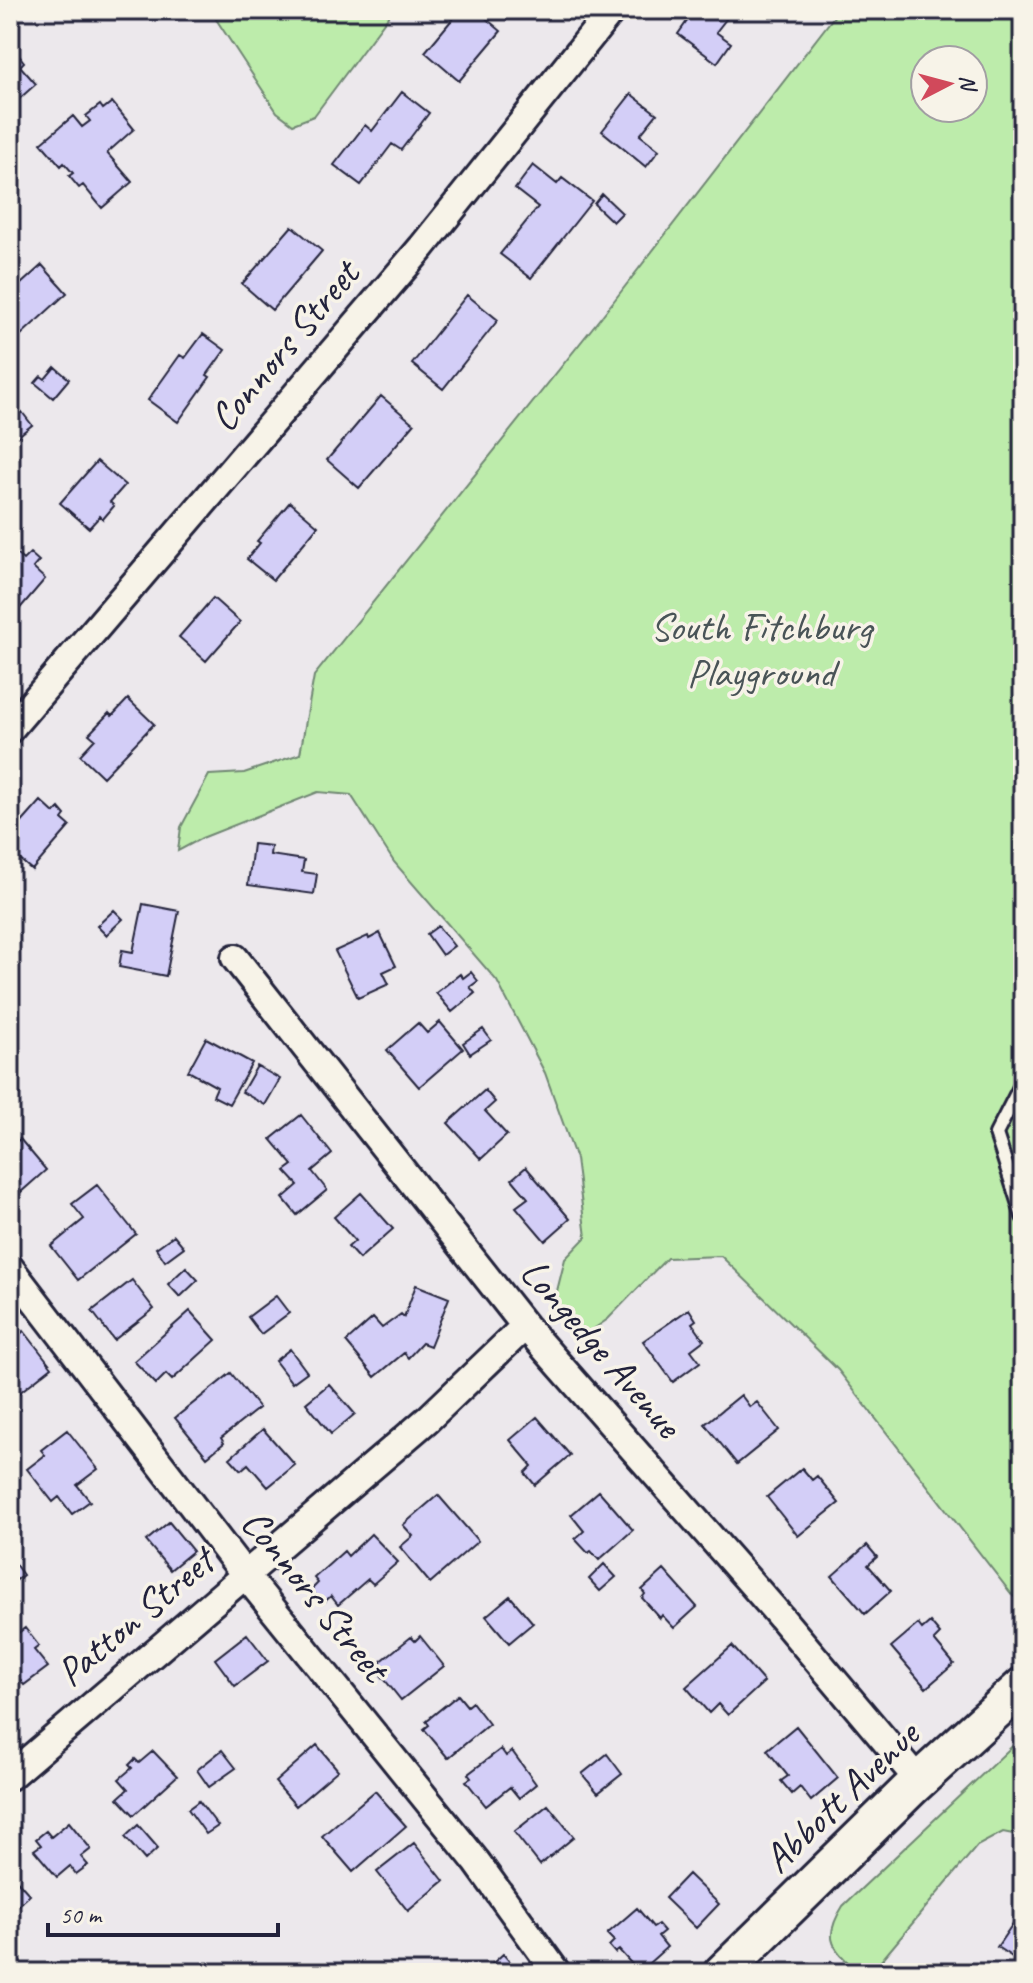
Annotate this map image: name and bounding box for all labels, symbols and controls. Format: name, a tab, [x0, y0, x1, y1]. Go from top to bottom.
north arrow	[909, 44, 989, 124]
text: N	[953, 74, 983, 94]
street label: Connors Street	[198, 248, 372, 441]
park label: South Fitchburg Playground	[650, 602, 875, 698]
street label: Longedge Avenue	[510, 1248, 694, 1450]
street label: Connors Street	[230, 1499, 402, 1694]
street label: Patton Street	[46, 1533, 228, 1697]
street label: Abbott Avenue	[753, 1708, 931, 1884]
scale bar	[48, 1887, 278, 1937]
text: 50 m	[60, 1900, 103, 1930]

